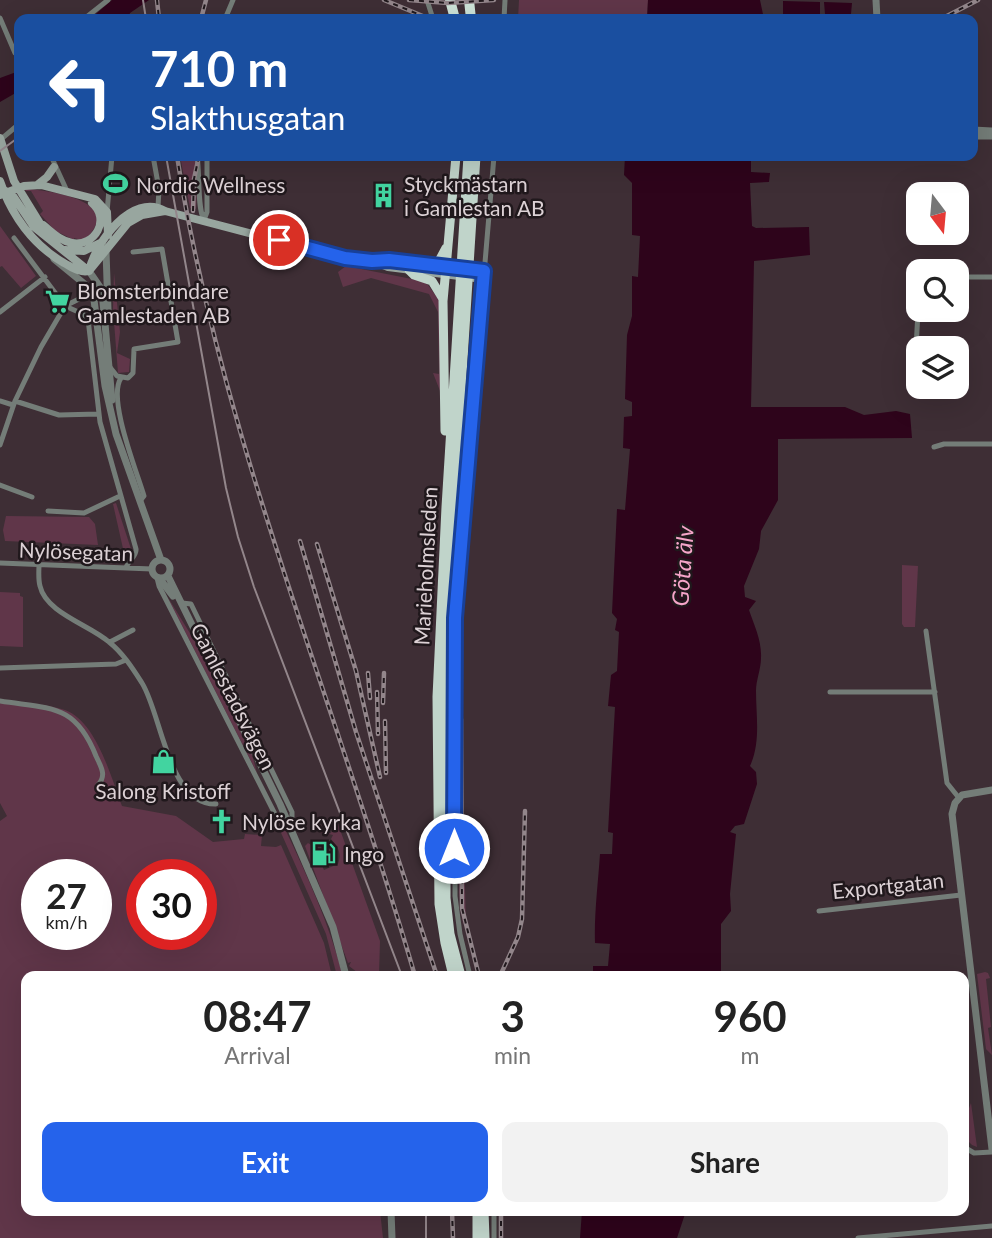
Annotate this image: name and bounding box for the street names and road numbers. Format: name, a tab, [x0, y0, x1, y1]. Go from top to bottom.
street label: Marieholmsleden	[408, 486, 442, 646]
street label: Nylösegatan	[18, 537, 134, 565]
street label: Gamlestadsvägen	[186, 618, 282, 774]
street label: Exportgatan	[831, 867, 945, 903]

